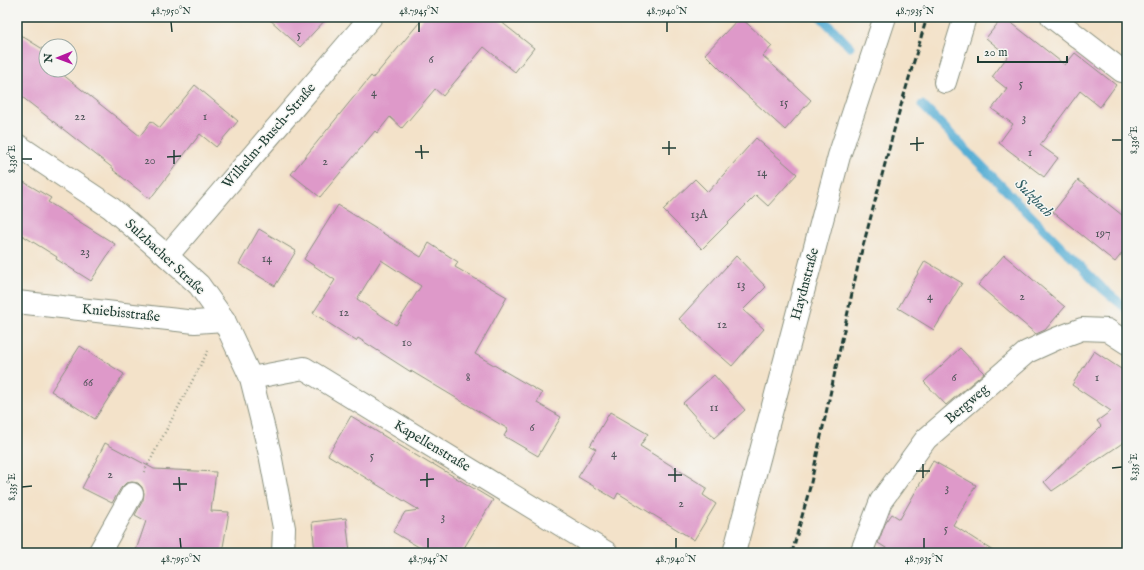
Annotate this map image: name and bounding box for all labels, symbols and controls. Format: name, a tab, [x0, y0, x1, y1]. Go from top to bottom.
text: 48.7950°N	[151, 5, 191, 18]
text: 48.7945°N	[399, 5, 439, 18]
text: 48.7940°N	[646, 5, 688, 18]
text: 48.7935°N	[896, 5, 935, 18]
house number: 5	[297, 27, 302, 42]
north arrow	[38, 38, 78, 78]
scale bar	[978, 38, 1067, 64]
text: 20 m	[984, 45, 1007, 60]
house number: 6	[428, 52, 434, 67]
text: N	[42, 53, 56, 64]
house number: 5	[1019, 76, 1024, 91]
street label: Wilhelm-Busch-Straße	[218, 79, 320, 193]
house number: 4	[371, 85, 377, 100]
house number: 15	[780, 95, 789, 110]
house number: 22	[74, 109, 86, 124]
house number: 1	[203, 109, 207, 124]
house number: 3	[1022, 110, 1026, 125]
text: 8.336°E	[1128, 126, 1141, 154]
text: 8.336°E	[6, 145, 19, 173]
house number: 1	[1028, 145, 1032, 160]
house number: 20	[144, 153, 156, 168]
house number: 2	[322, 154, 328, 169]
house number: 14	[757, 165, 767, 180]
water label: Sulzbach	[1011, 175, 1058, 222]
house number: 13A	[690, 207, 708, 222]
street label: Sulzbacher Straße	[121, 215, 209, 299]
house number: 197	[1095, 226, 1111, 241]
house number: 23	[80, 244, 90, 259]
street label: Haydnstraße	[787, 245, 823, 322]
house number: 14	[262, 251, 272, 266]
house number: 13	[737, 277, 745, 292]
house number: 4	[927, 289, 933, 304]
house number: 2	[1019, 289, 1025, 304]
street label: Kniebisstraße	[81, 300, 161, 326]
house number: 12	[339, 305, 349, 320]
house number: 12	[717, 317, 727, 332]
house number: 10	[402, 335, 412, 350]
house number: 8	[466, 370, 471, 385]
house number: 6	[951, 370, 957, 385]
house number: 1	[1095, 370, 1099, 385]
house number: 66	[83, 375, 94, 390]
street label: Bergweg	[942, 380, 993, 428]
house number: 11	[710, 400, 718, 415]
street label: Kapellenstraße	[390, 416, 474, 476]
house number: 6	[529, 420, 535, 435]
house number: 4	[611, 446, 617, 461]
house number: 5	[370, 448, 375, 463]
text: 8.335°E	[1128, 453, 1141, 481]
house number: 2	[107, 467, 113, 482]
text: 8.335°E	[6, 473, 19, 501]
house number: 3	[945, 480, 949, 495]
house number: 2	[678, 496, 684, 511]
house number: 3	[441, 509, 445, 524]
house number: 5	[944, 521, 949, 536]
text: 48.7950°N	[161, 553, 201, 566]
text: 48.7945°N	[408, 553, 448, 566]
text: 48.7940°N	[655, 553, 697, 566]
text: 48.7935°N	[905, 553, 944, 566]

